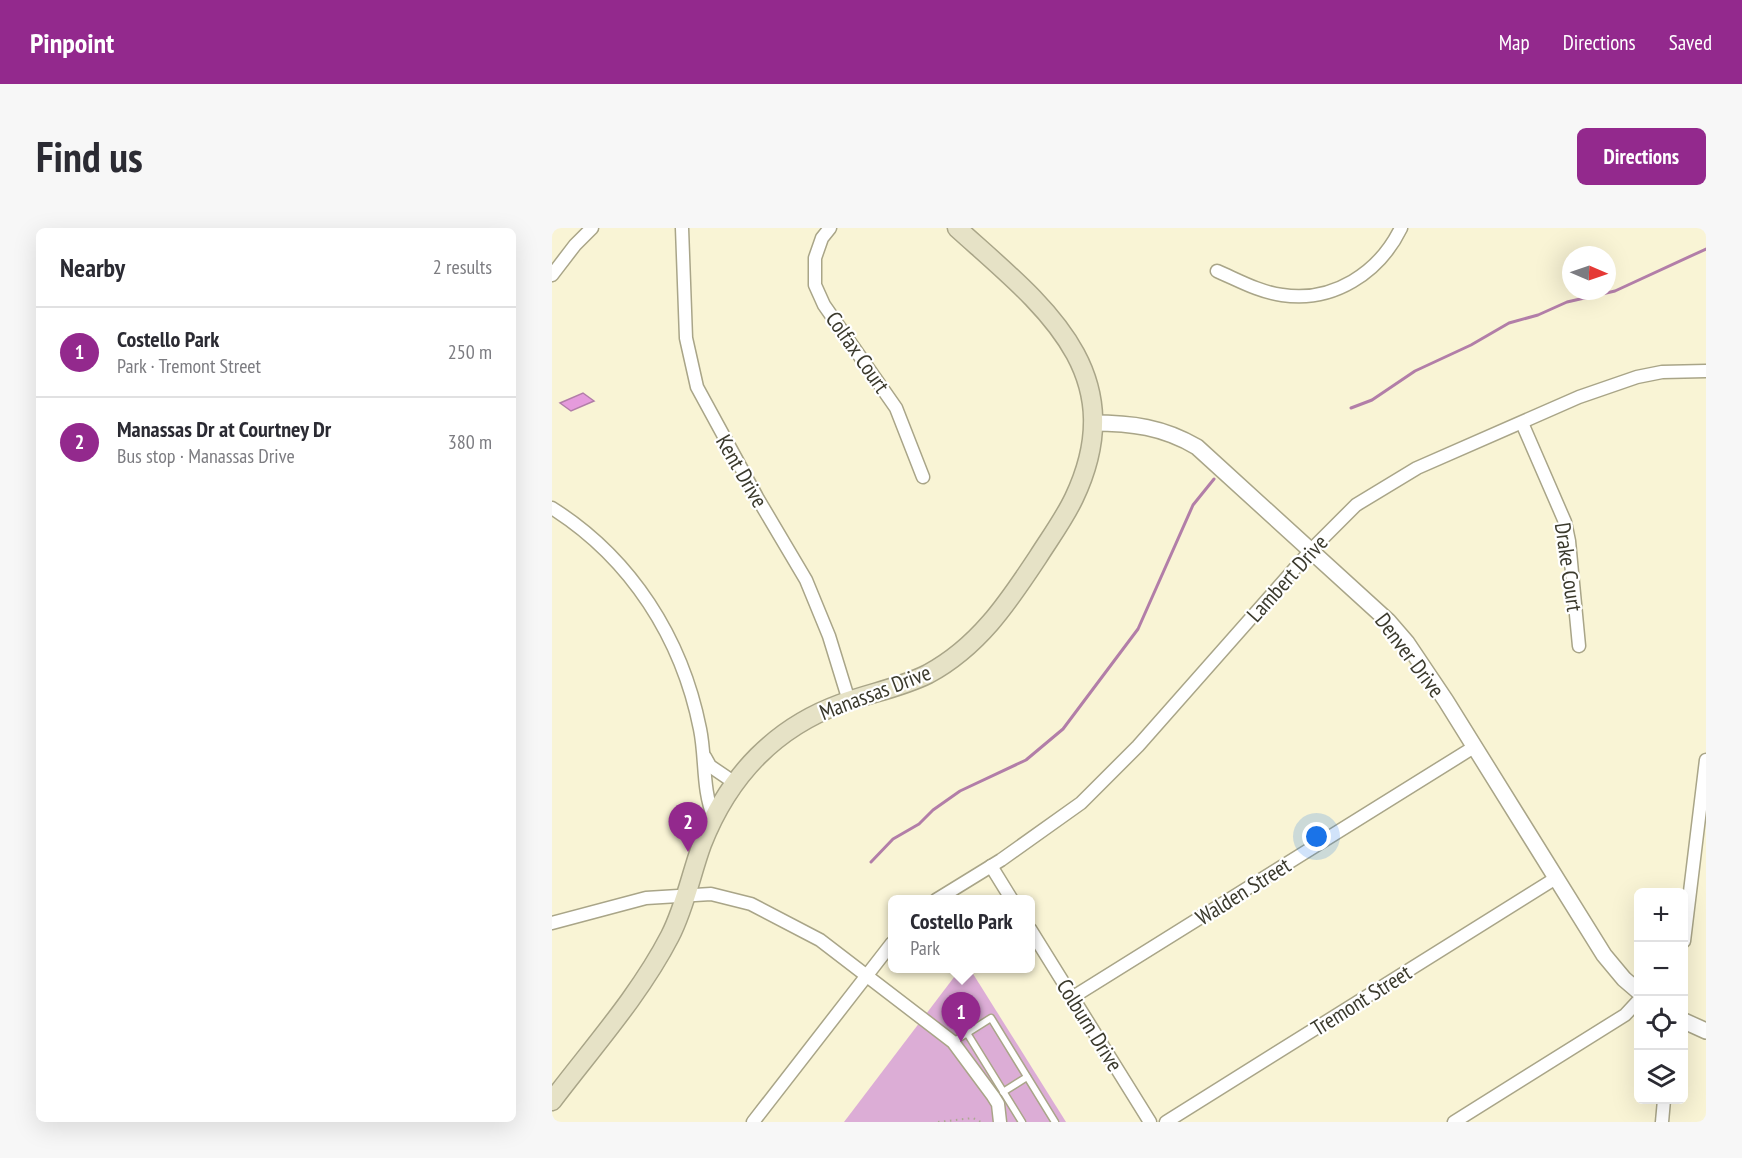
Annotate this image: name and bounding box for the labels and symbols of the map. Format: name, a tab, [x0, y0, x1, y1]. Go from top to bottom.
north arrow	[1562, 246, 1616, 300]
street label: Colfax Court	[820, 306, 896, 398]
street label: Kent Drive	[710, 430, 774, 512]
street label: Drake Court	[1549, 521, 1589, 613]
street label: Lambert Drive	[1241, 529, 1333, 627]
street label: Denver Drive	[1369, 607, 1451, 703]
street label: Manassas Drive	[815, 658, 935, 726]
pin: 2	[668, 802, 708, 852]
your location	[1302, 822, 1331, 851]
street label: Walden Street	[1190, 851, 1296, 931]
street label: Tremont Street	[1306, 958, 1416, 1042]
street label: Colburn Drive	[1051, 974, 1129, 1076]
pin: 1	[942, 992, 980, 1042]

